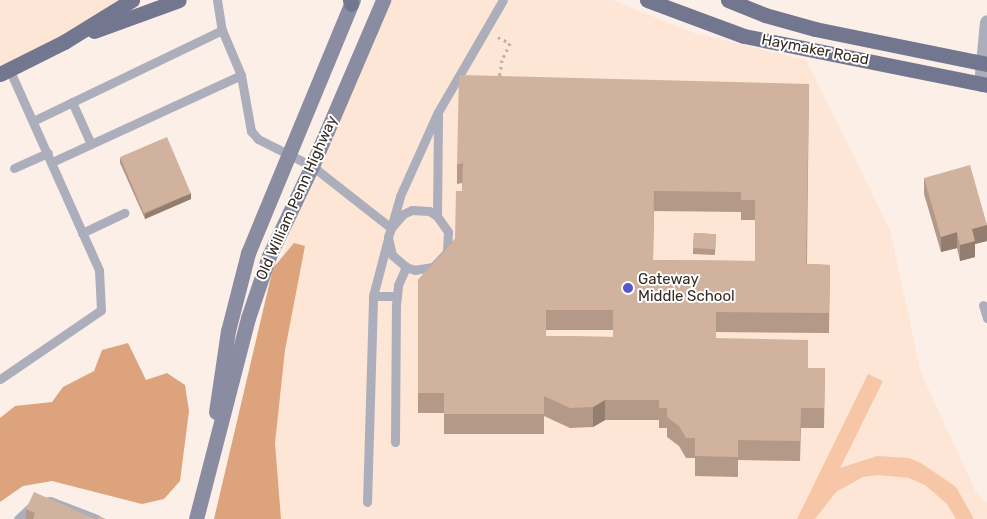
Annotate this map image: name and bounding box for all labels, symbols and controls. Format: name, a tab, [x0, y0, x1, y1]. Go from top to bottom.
street label: Haymaker Road	[760, 31, 870, 69]
street label: Old William Penn Highway	[252, 113, 342, 283]
place label: Gateway Middle School	[638, 270, 735, 305]
marker: Gateway Middle School	[622, 282, 634, 294]

